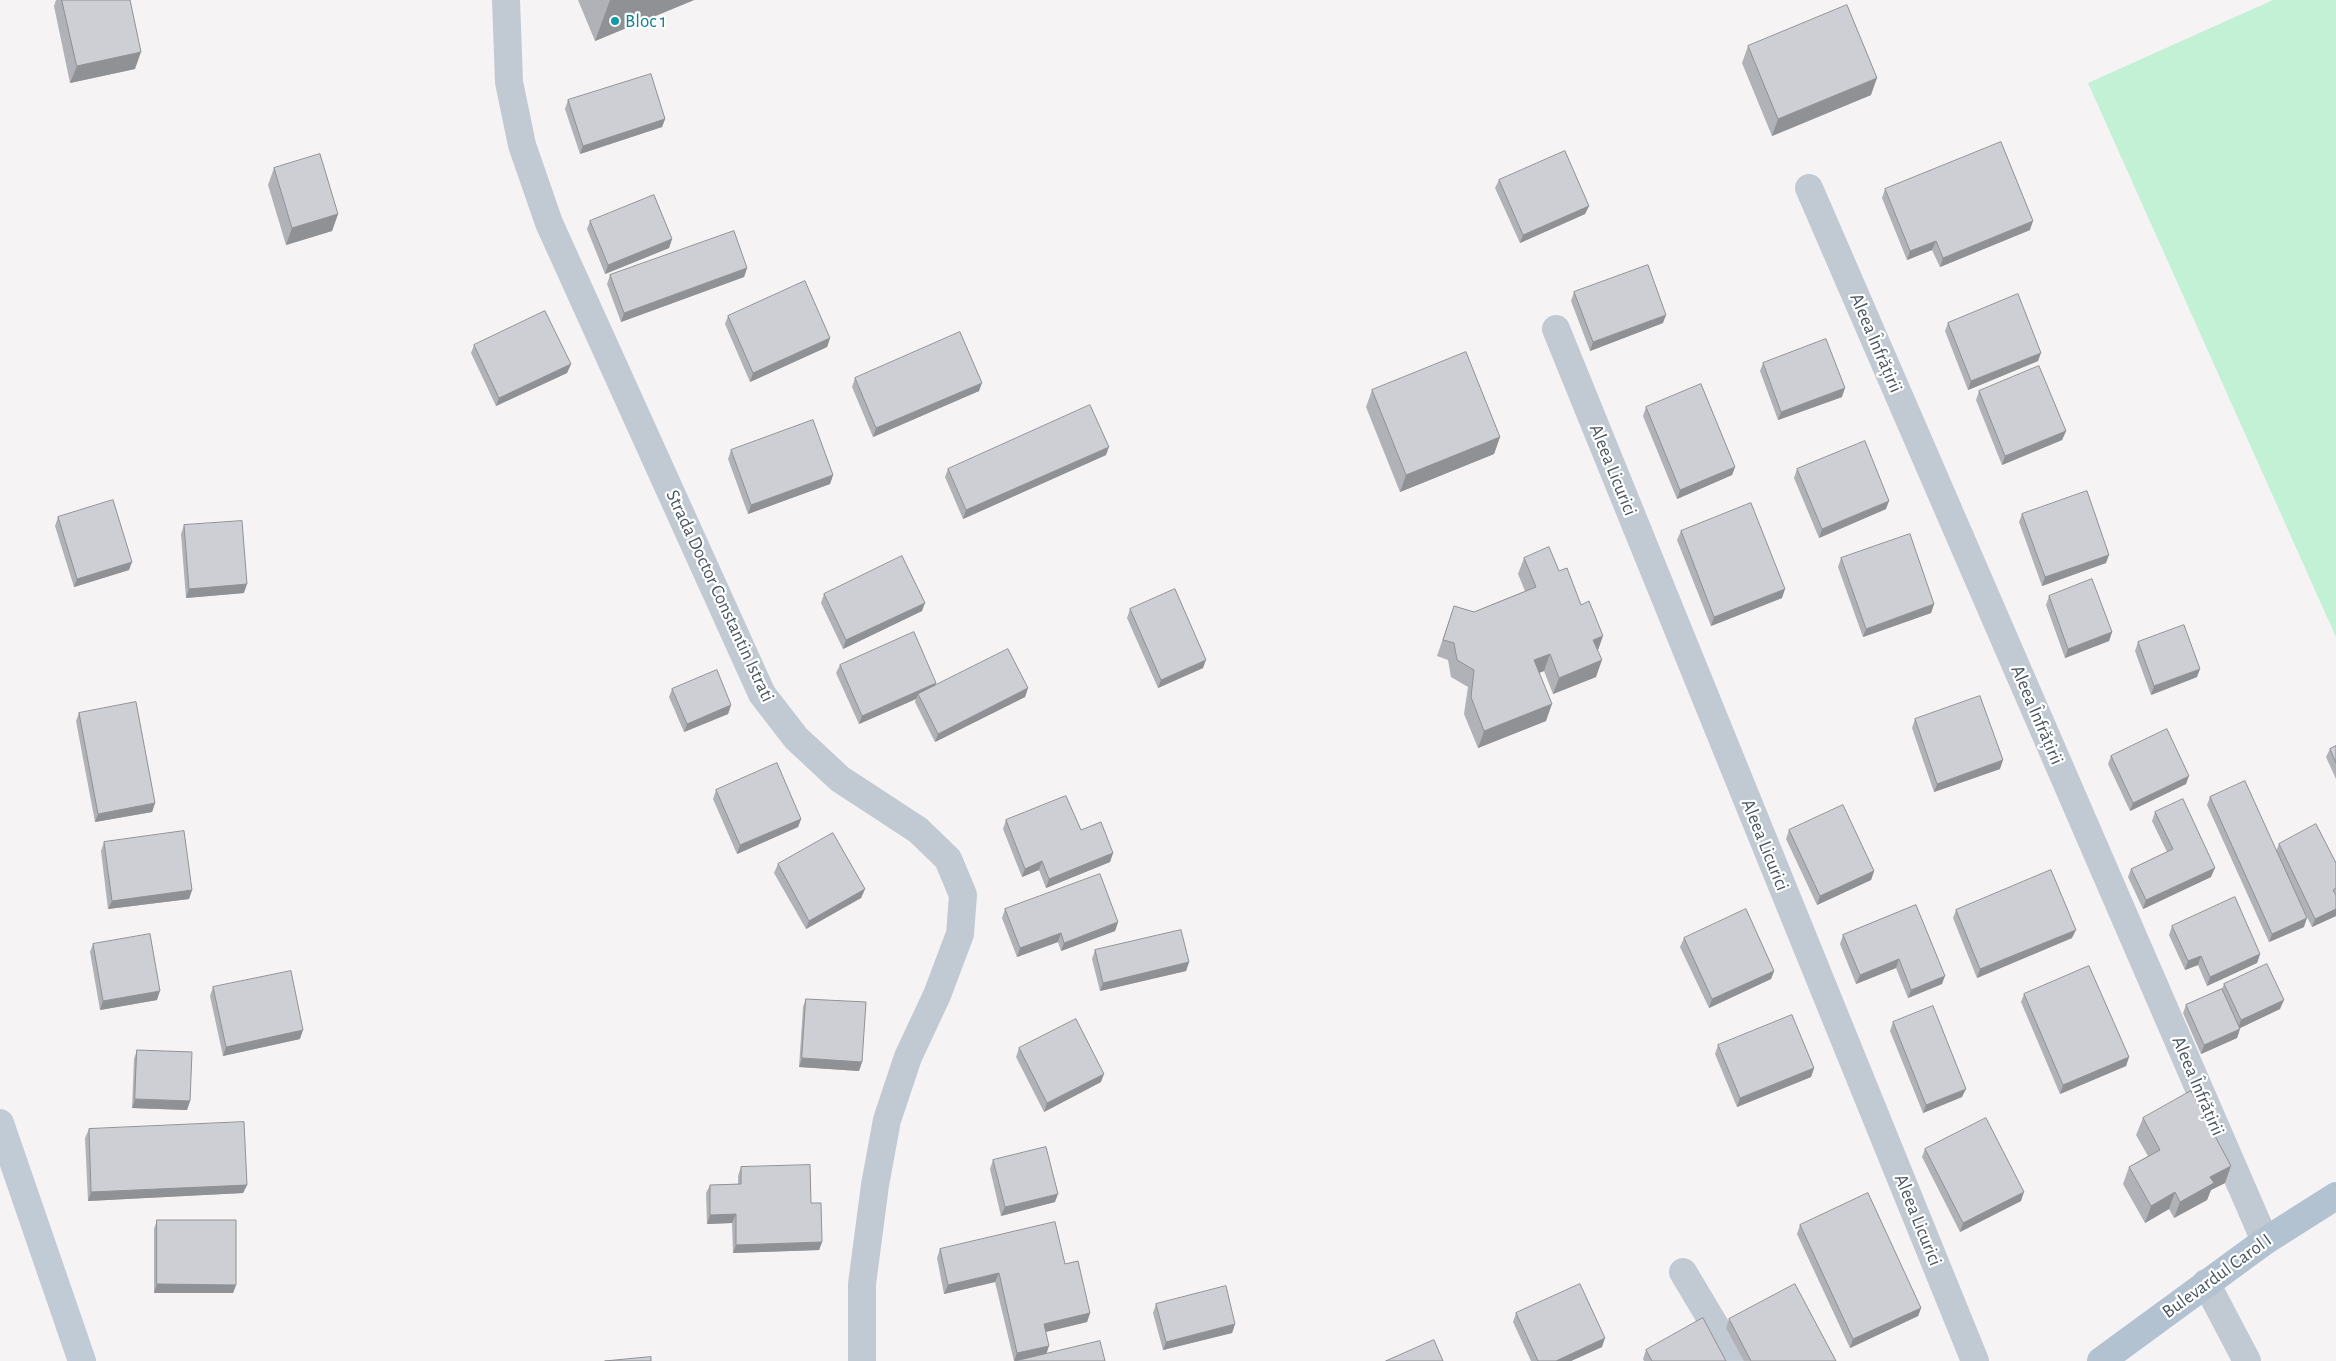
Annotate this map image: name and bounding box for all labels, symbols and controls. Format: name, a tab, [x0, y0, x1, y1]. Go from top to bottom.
place label: Bloc 1	[625, 10, 666, 32]
marker: Bloc 1	[609, 15, 621, 27]
street label: Aleea Înfrățirii	[1845, 290, 1907, 396]
street label: Aleea Licurici	[1584, 421, 1642, 519]
street label: Strada Doctor Constantin Istrati	[661, 486, 779, 706]
street label: Aleea Înfrățirii	[2006, 662, 2068, 768]
street label: Aleea Licurici	[1736, 796, 1794, 894]
street label: Aleea Înfrățirii	[2167, 1033, 2229, 1139]
street label: Aleea Licurici	[1889, 1171, 1947, 1269]
street label: Bulevardul Carol I	[2158, 1229, 2276, 1323]

